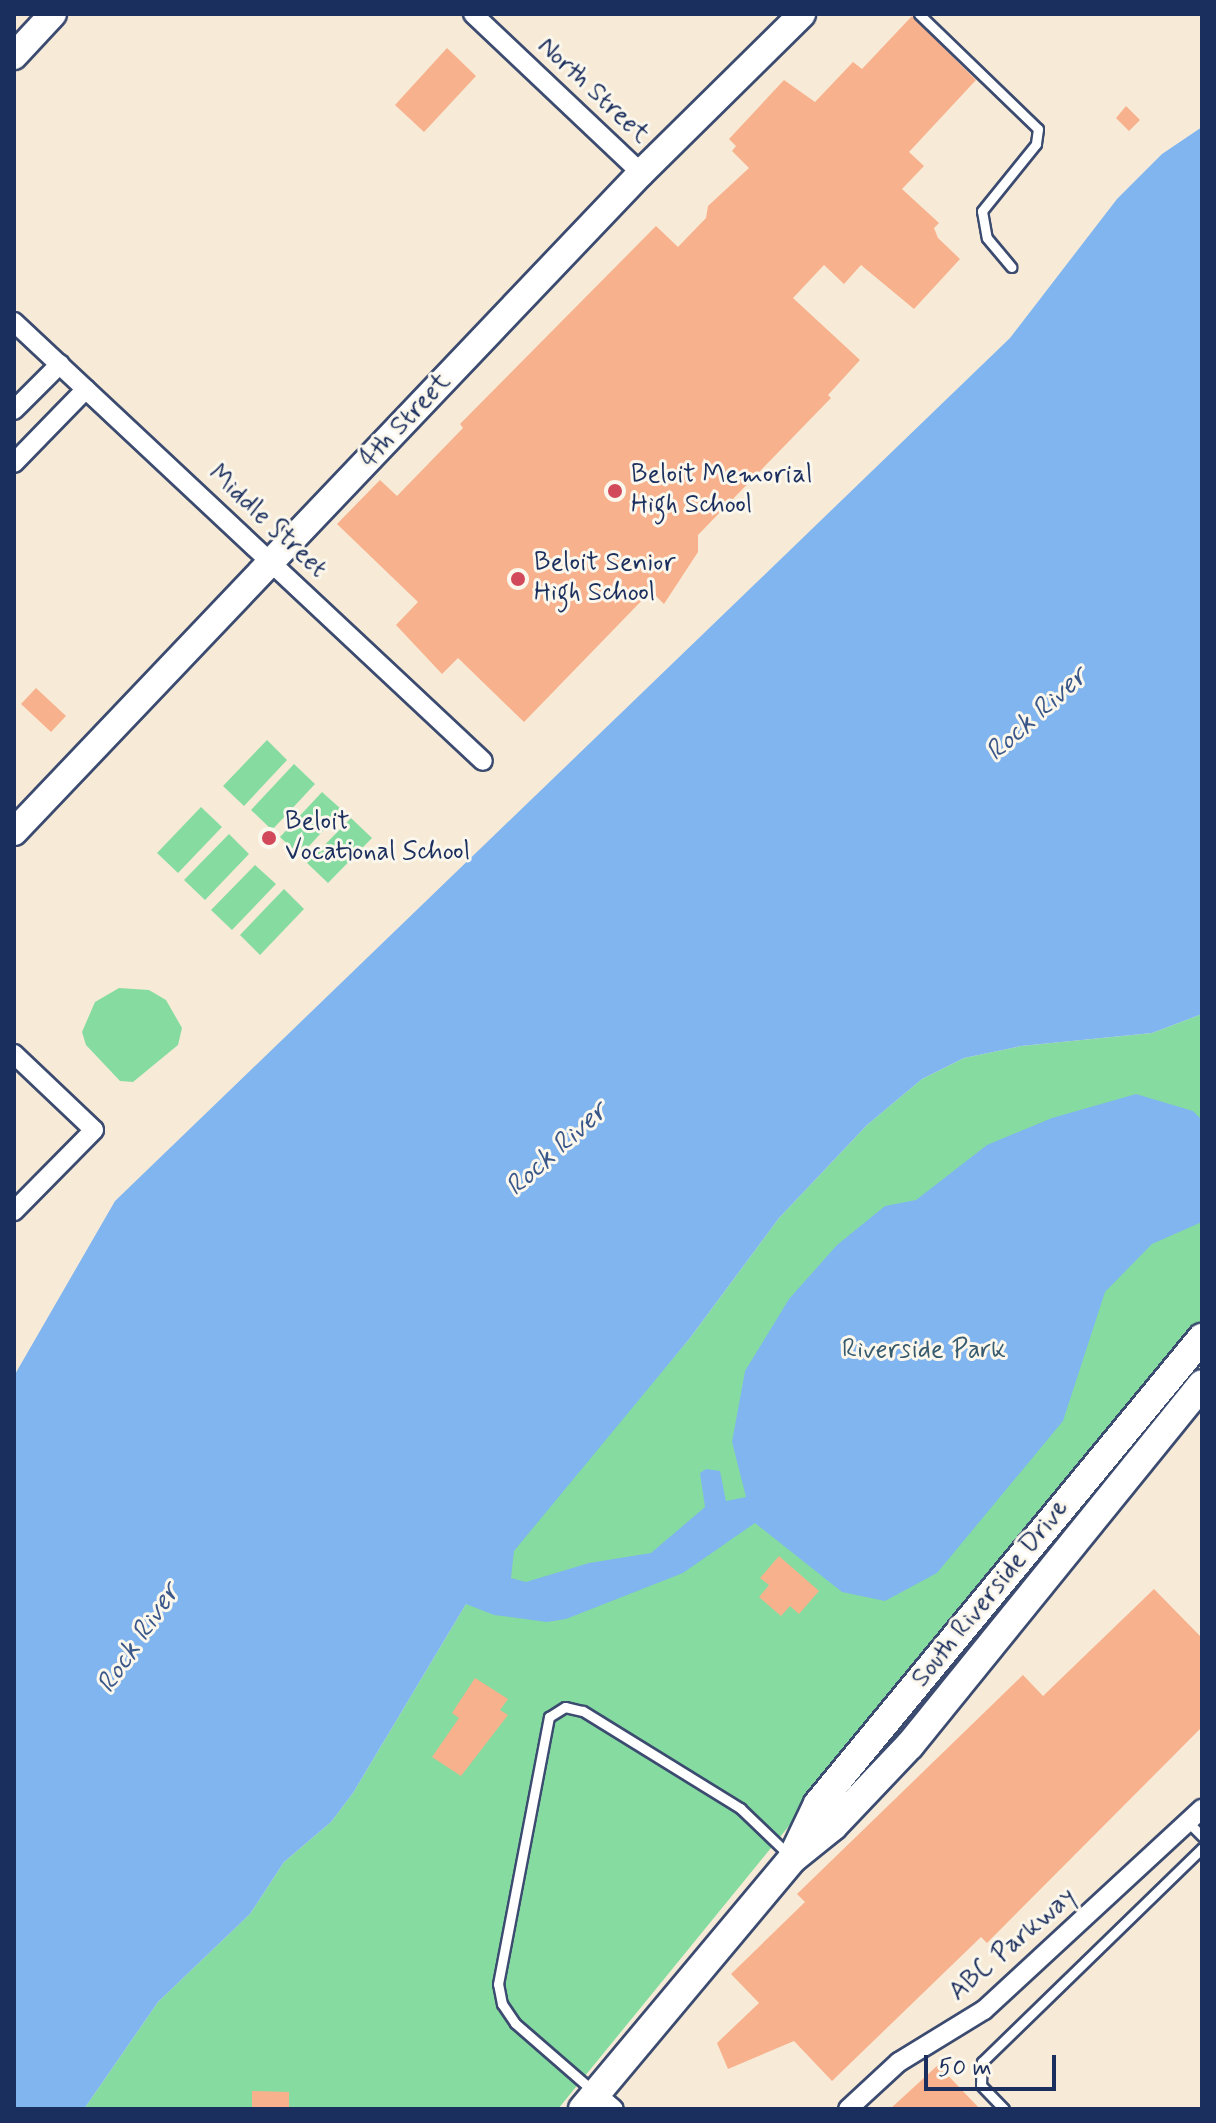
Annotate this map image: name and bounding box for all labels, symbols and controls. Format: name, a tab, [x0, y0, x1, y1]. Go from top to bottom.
street label: North Street	[531, 31, 655, 151]
street label: 4th Street	[354, 367, 458, 475]
street label: Middle Street	[199, 457, 335, 587]
place label: Beloit Memorial High School	[631, 460, 812, 522]
marker: Beloit Memorial High School	[606, 482, 624, 500]
place label: Beloit Senior High School	[534, 548, 676, 610]
marker: Beloit Senior High School	[509, 570, 527, 588]
water label: Rock River	[979, 661, 1095, 769]
place label: Beloit Vocational School	[285, 807, 470, 868]
marker: Beloit Vocational School	[260, 829, 278, 847]
water label: Rock River	[499, 1096, 615, 1204]
park label: Riverside Park	[844, 1335, 1004, 1367]
street label: South Riverside Drive	[907, 1495, 1075, 1693]
water label: Rock River	[90, 1578, 188, 1700]
street label: ABC Parkway	[946, 1884, 1080, 2006]
scale bar	[928, 2039, 1060, 2089]
text: 50 m	[938, 2053, 992, 2084]

